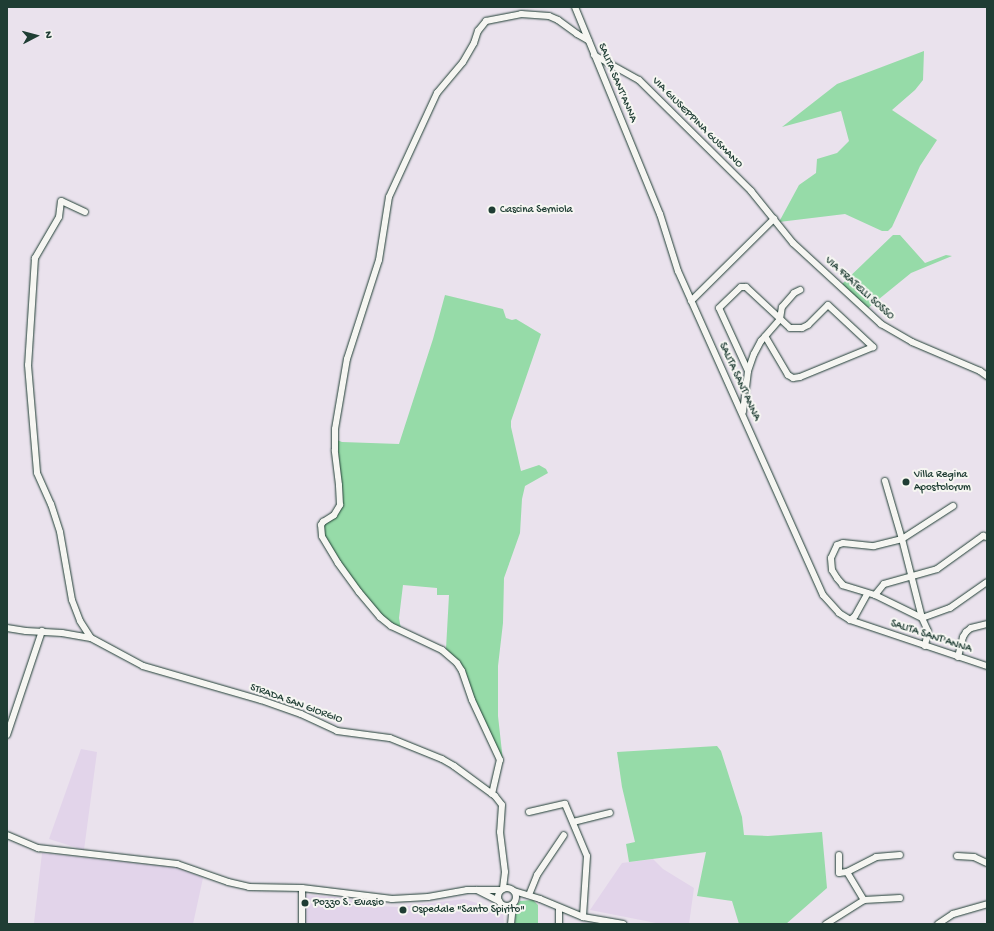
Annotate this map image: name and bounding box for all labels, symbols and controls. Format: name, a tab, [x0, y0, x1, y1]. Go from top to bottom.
north arrow	[16, 16, 56, 56]
text: N	[42, 31, 54, 39]
street label: SALITA SANT'ANNA	[594, 41, 640, 125]
street label: VIA GIUSEPPINA GUSMANO	[649, 75, 745, 171]
place label: Cascina Serniola	[500, 203, 573, 217]
marker: Cascina Serniola	[487, 205, 497, 215]
street label: VIA FRATELLI SOSSO	[822, 254, 896, 324]
street label: SALITA SANT'ANNA	[715, 341, 763, 423]
place label: Villa Regina Apostolorum	[914, 469, 971, 495]
marker: Villa Regina Apostolorum	[901, 477, 911, 487]
street label: SALITA SANT'ANNA	[889, 618, 973, 656]
street label: STRADA SAN GIORGIO	[248, 681, 344, 727]
place label: Pozzo S. Evasio	[313, 896, 384, 910]
marker: Pozzo S. Evasio	[300, 898, 310, 908]
place label: Ospedale "Santo Spirito"	[412, 903, 525, 917]
marker: Ospedale "Santo Spirito"	[397, 904, 409, 916]

